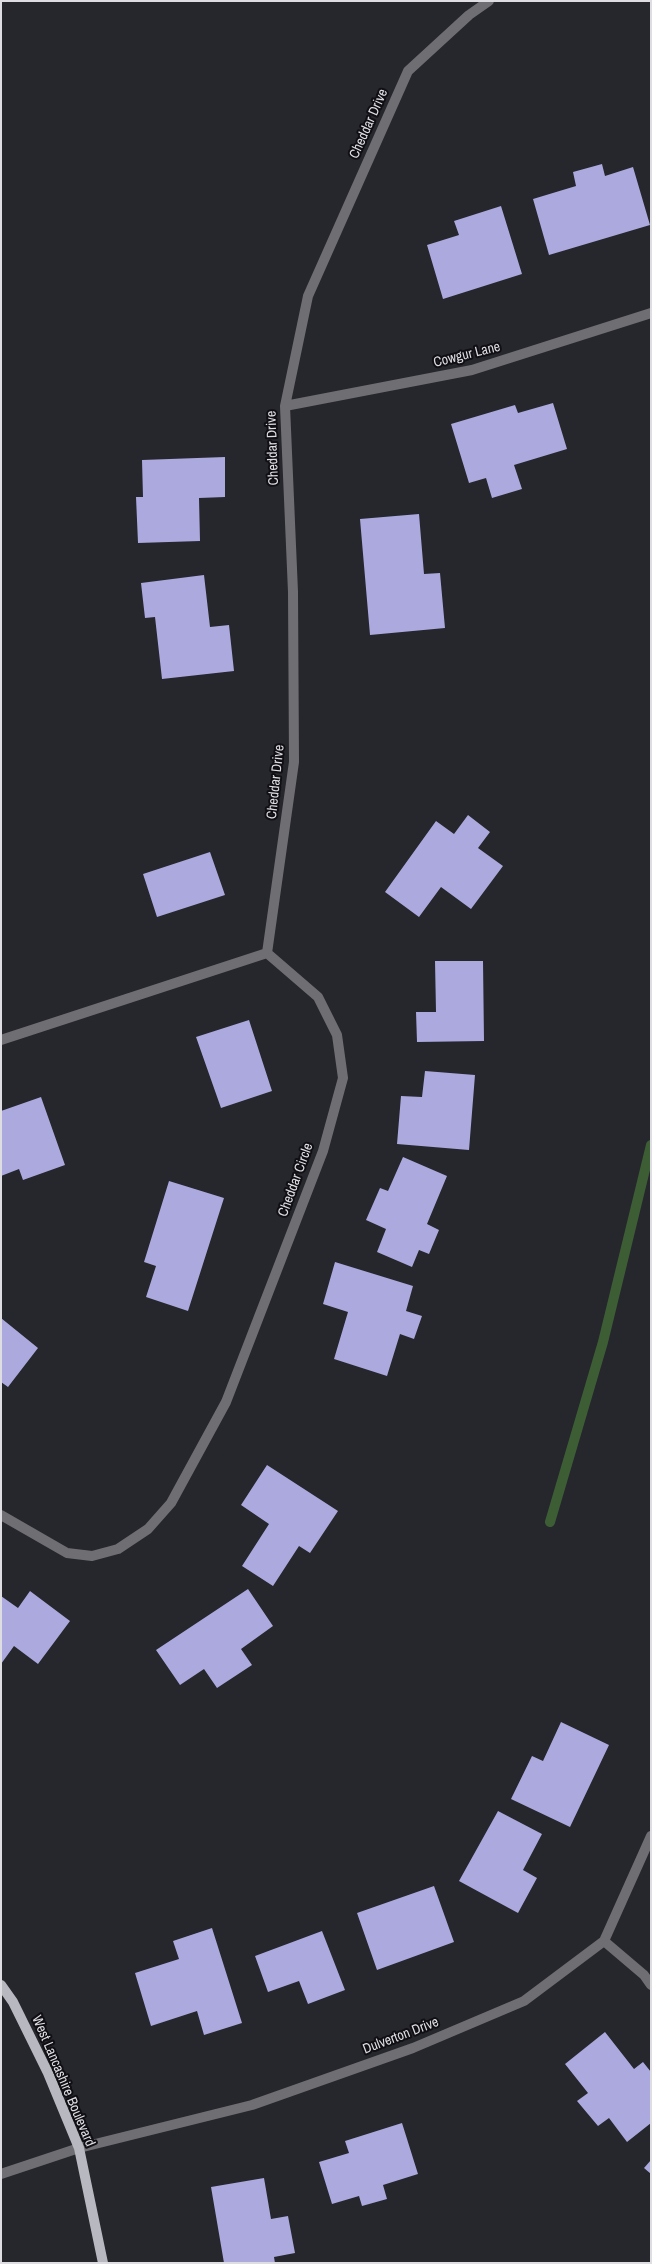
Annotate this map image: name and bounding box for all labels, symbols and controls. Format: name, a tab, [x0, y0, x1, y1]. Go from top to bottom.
street label: Cheddar Drive	[346, 86, 392, 162]
street label: Cowgur Lane	[432, 339, 502, 371]
street label: Cheddar Drive	[263, 410, 283, 486]
street label: Cheddar Drive	[264, 744, 288, 820]
street label: Cheddar Circle	[275, 1141, 317, 1219]
street label: West Lancashire Boulevard	[28, 2013, 98, 2149]
street label: Dulverton Drive	[361, 2014, 441, 2058]

